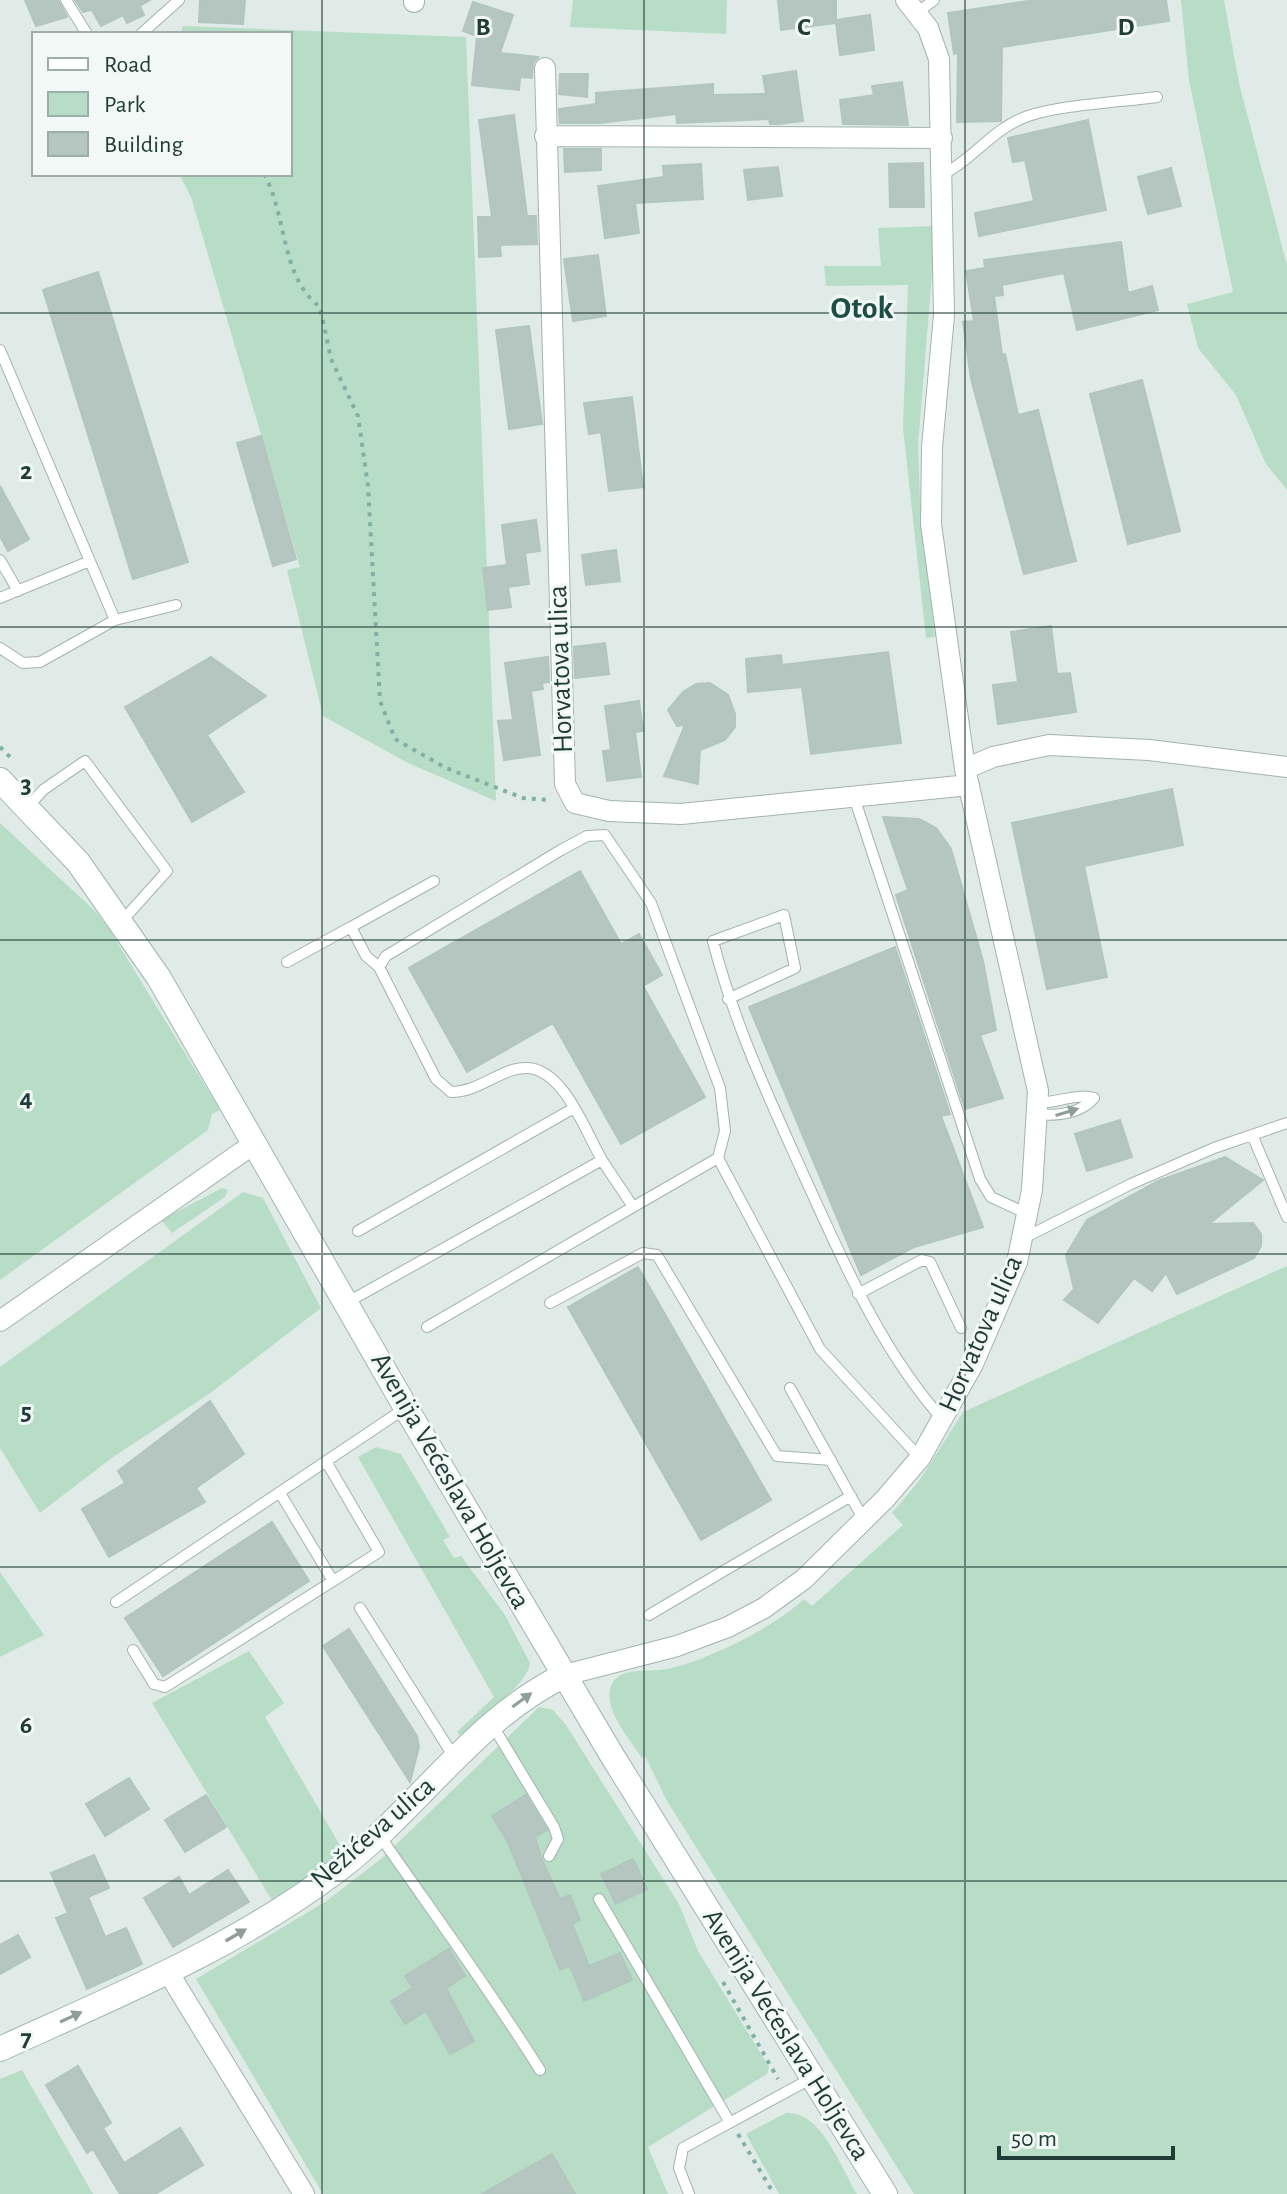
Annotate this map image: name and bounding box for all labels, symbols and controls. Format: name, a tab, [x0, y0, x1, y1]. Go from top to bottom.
text: B	[475, 14, 491, 40]
text: C	[797, 14, 811, 40]
text: D	[1117, 14, 1135, 40]
legend	[32, 32, 292, 176]
text: Road	[104, 53, 152, 77]
text: Park	[104, 93, 145, 117]
text: Building	[104, 133, 183, 157]
district label: Otok	[831, 292, 894, 324]
text: 2	[20, 458, 32, 484]
street label: Horvatova ulica	[544, 584, 578, 753]
text: 3	[20, 772, 32, 798]
text: 4	[19, 1085, 33, 1111]
one-way arrow	[1056, 1105, 1080, 1118]
street label: Horvatova ulica	[934, 1251, 1028, 1416]
street label: Avenija Većeslava Holjevca	[365, 1348, 535, 1614]
text: 5	[20, 1399, 32, 1425]
one-way arrow	[512, 1692, 533, 1708]
text: 6	[20, 1712, 32, 1738]
street label: Nežićeva ulica	[306, 1772, 440, 1894]
street label: Avenija Većeslava Holjevca	[697, 1904, 875, 2166]
one-way arrow	[225, 1928, 248, 1942]
one-way arrow	[59, 2010, 83, 2023]
text: 7	[20, 2025, 32, 2051]
scale bar	[999, 2110, 1173, 2160]
text: 50 m	[1011, 2127, 1057, 2151]

